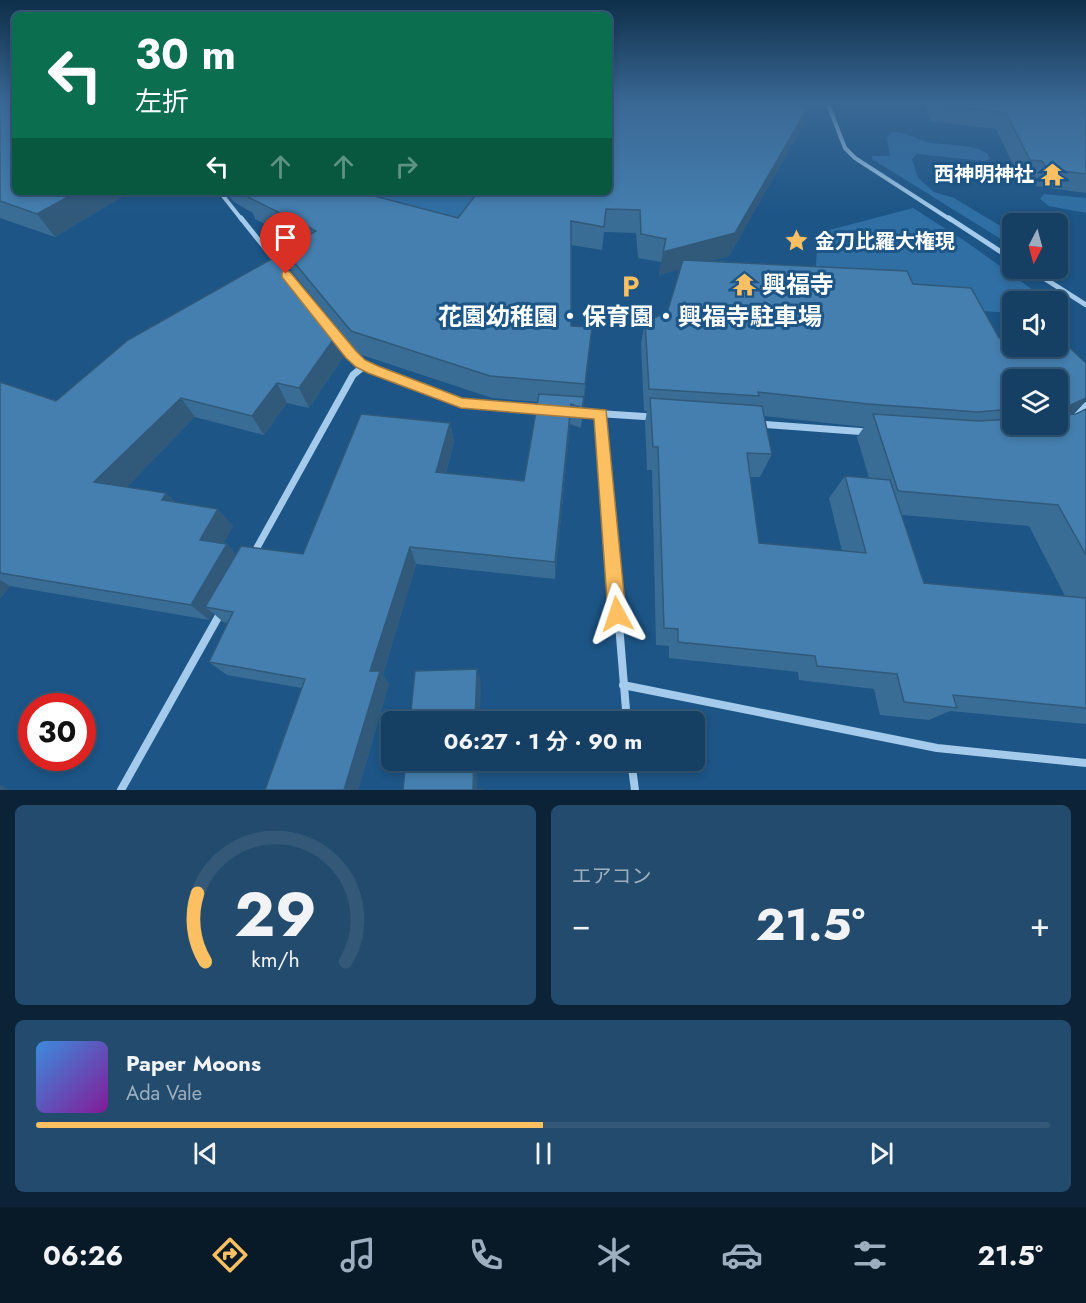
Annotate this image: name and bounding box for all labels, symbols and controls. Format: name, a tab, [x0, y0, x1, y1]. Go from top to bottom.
text: 30 m	[135, 24, 236, 85]
icon: left	[36, 36, 114, 114]
text: 左折	[135, 82, 189, 121]
icon: left	[201, 150, 234, 183]
icon: ahead	[264, 150, 297, 183]
icon: ahead	[327, 150, 360, 183]
icon: right	[390, 150, 423, 183]
place label: 西神明神社	[934, 160, 1034, 189]
temple icon: 西神明神社	[1039, 161, 1065, 187]
pin	[260, 212, 311, 274]
north arrow	[1002, 213, 1068, 279]
map controls	[1002, 213, 1068, 435]
icon: arrive	[269, 221, 302, 254]
place label: 金刀比羅大権現	[815, 227, 955, 256]
place icon: 金刀比羅大権現	[784, 228, 810, 254]
place label: 興福寺	[762, 267, 834, 302]
temple icon: 興福寺	[731, 271, 757, 297]
parking icon: 花園幼稚園・保育園・興福寺駐車場	[617, 273, 643, 299]
button: sound	[1002, 291, 1068, 357]
place label: 花園幼稚園・保育園・興福寺駐車場	[438, 299, 822, 334]
button: layers	[1002, 369, 1068, 435]
position arrow	[585, 582, 649, 646]
speed limit sign: 30	[18, 693, 96, 771]
text: 06:27 · 1 分 · 90 m	[444, 725, 642, 757]
text: エアコン	[572, 862, 652, 891]
text: 29	[234, 869, 317, 959]
text: 21.5°	[756, 892, 865, 957]
text: −	[572, 901, 591, 948]
text: +	[1030, 901, 1050, 948]
text: km/h	[251, 944, 299, 975]
text: Paper Moons	[126, 1047, 261, 1079]
text: Ada Vale	[126, 1079, 202, 1108]
icon: previous	[189, 1137, 222, 1170]
icon: pause	[527, 1137, 560, 1170]
icon: next	[865, 1137, 898, 1170]
icon: directions	[209, 1234, 251, 1276]
icon: music	[337, 1234, 379, 1276]
icon: phone	[465, 1234, 507, 1276]
icon: climate	[593, 1234, 635, 1276]
icon: car	[721, 1234, 763, 1276]
icon: filters	[849, 1234, 891, 1276]
text: 06:26	[43, 1236, 123, 1275]
text: 21.5°	[977, 1236, 1043, 1275]

